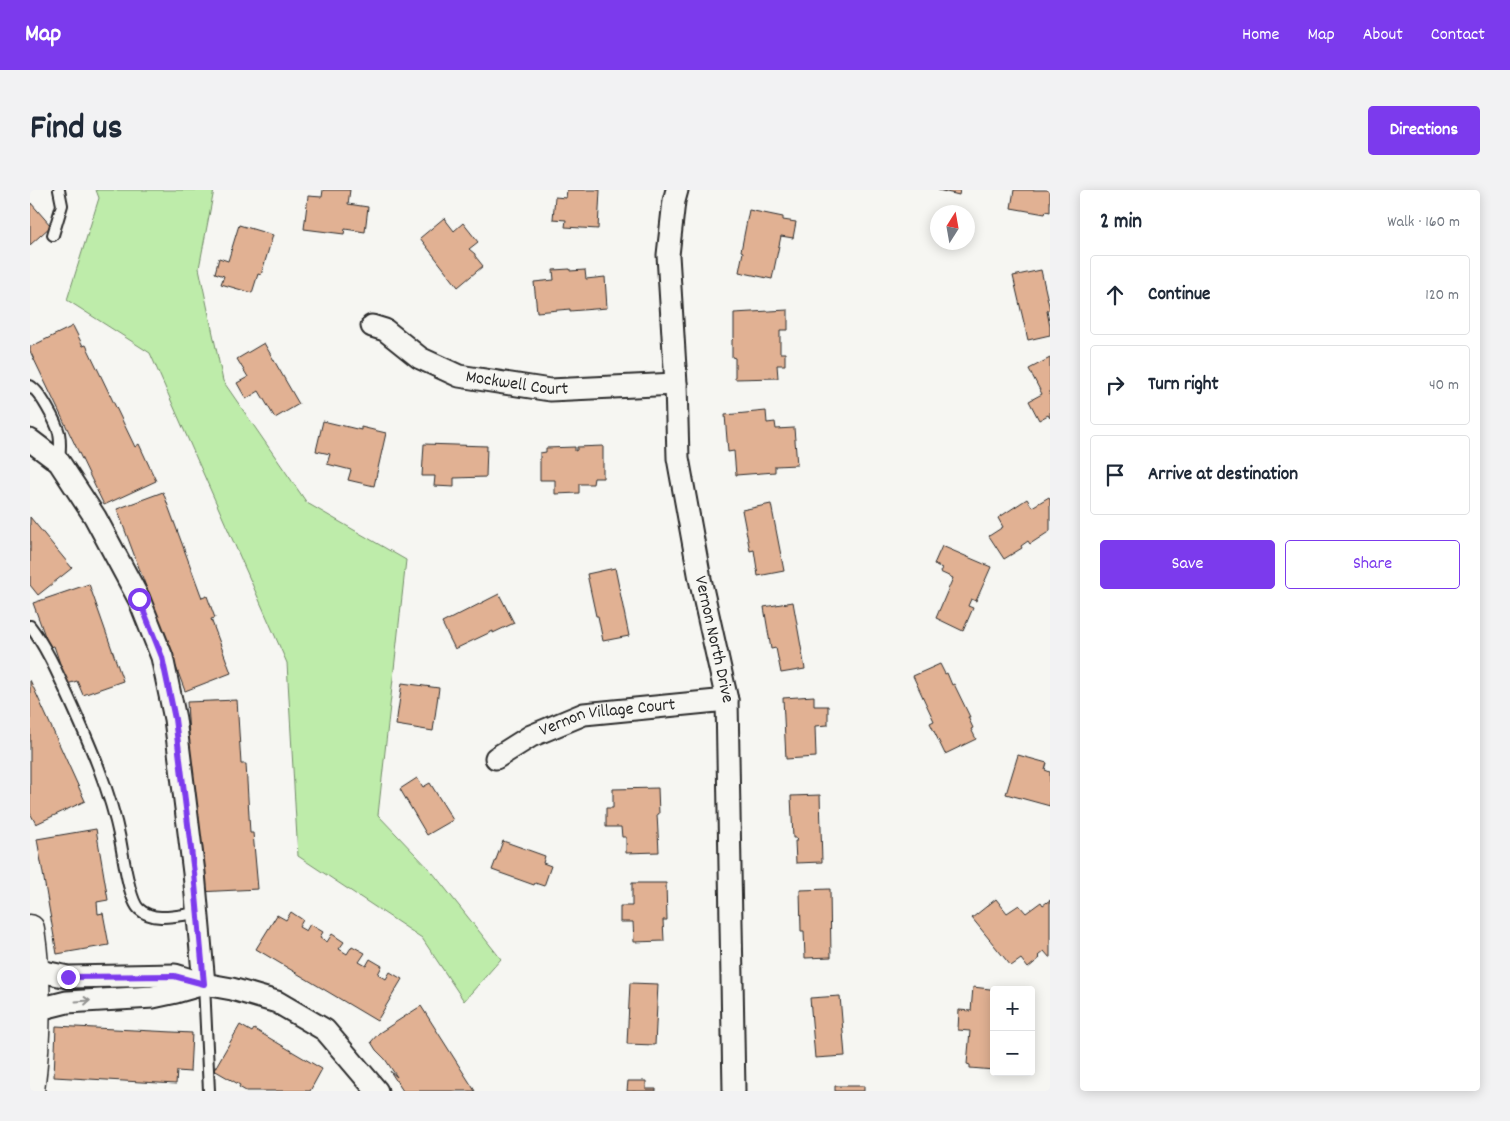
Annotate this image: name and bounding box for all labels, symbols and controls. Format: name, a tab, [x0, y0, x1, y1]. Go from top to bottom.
text: Map	[25, 18, 61, 52]
text: Home	[1242, 23, 1279, 48]
text: Map	[1307, 23, 1335, 48]
text: About	[1363, 23, 1403, 48]
text: Contact	[1431, 23, 1485, 48]
text: Find us	[30, 105, 122, 155]
button: Directions	[1368, 106, 1480, 155]
north arrow	[930, 205, 975, 250]
text: 2 min	[1100, 208, 1142, 238]
text: Walk · 160 m	[1387, 211, 1460, 234]
icon: ahead	[1101, 281, 1129, 309]
text: Continue	[1148, 282, 1210, 309]
text: 120 m	[1425, 284, 1459, 307]
street label: Mockwell Court	[464, 365, 569, 403]
icon: right	[1101, 371, 1129, 399]
text: Turn right	[1148, 372, 1219, 399]
text: 40 m	[1429, 374, 1459, 397]
icon: arrive	[1101, 461, 1129, 489]
text: Arrive at destination	[1148, 462, 1298, 489]
button: Save	[1100, 540, 1275, 589]
button: Share	[1285, 540, 1460, 589]
street label: Vernon North Drive	[687, 574, 740, 705]
route start	[128, 588, 151, 611]
street label: Vernon Village Court	[536, 693, 677, 744]
route end	[57, 966, 80, 989]
map controls	[990, 986, 1035, 1076]
button: +	[990, 986, 1035, 1031]
one-way arrow	[75, 997, 91, 1006]
button: −	[990, 1031, 1035, 1076]

